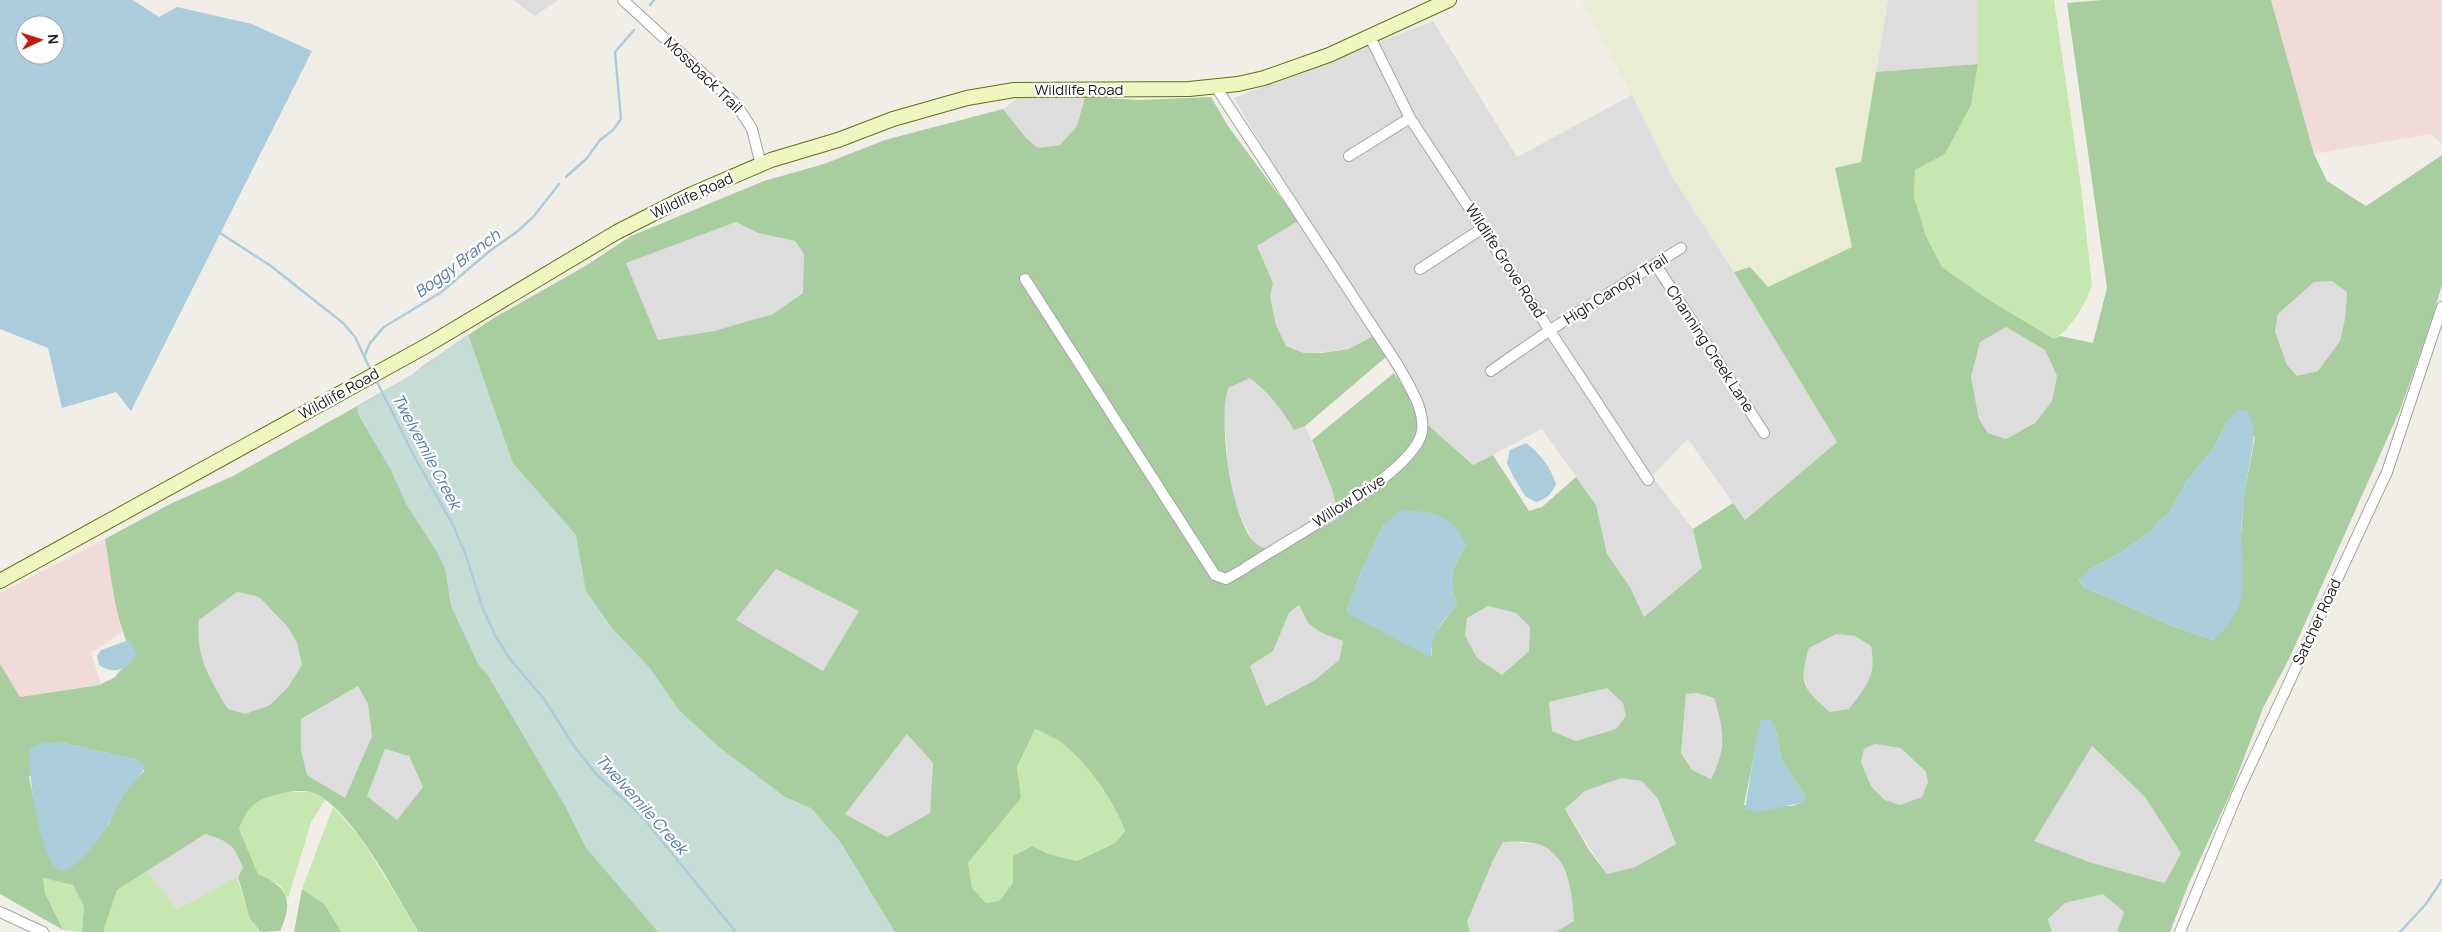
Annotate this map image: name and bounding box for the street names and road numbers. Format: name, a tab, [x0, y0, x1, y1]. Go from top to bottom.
street label: Mossback Trail	[659, 32, 747, 118]
street label: Wildlife Road	[1035, 79, 1123, 100]
street label: Wildlife Road	[647, 167, 737, 224]
street label: Wildlife Grove Road	[1461, 199, 1550, 322]
street label: High Canopy Trail	[1560, 248, 1672, 329]
street label: Channing Creek Lane	[1661, 281, 1760, 417]
street label: Wildlife Road	[295, 363, 383, 424]
street label: Willow Drive	[1308, 469, 1389, 532]
street label: Satcher Road	[2287, 575, 2346, 668]

